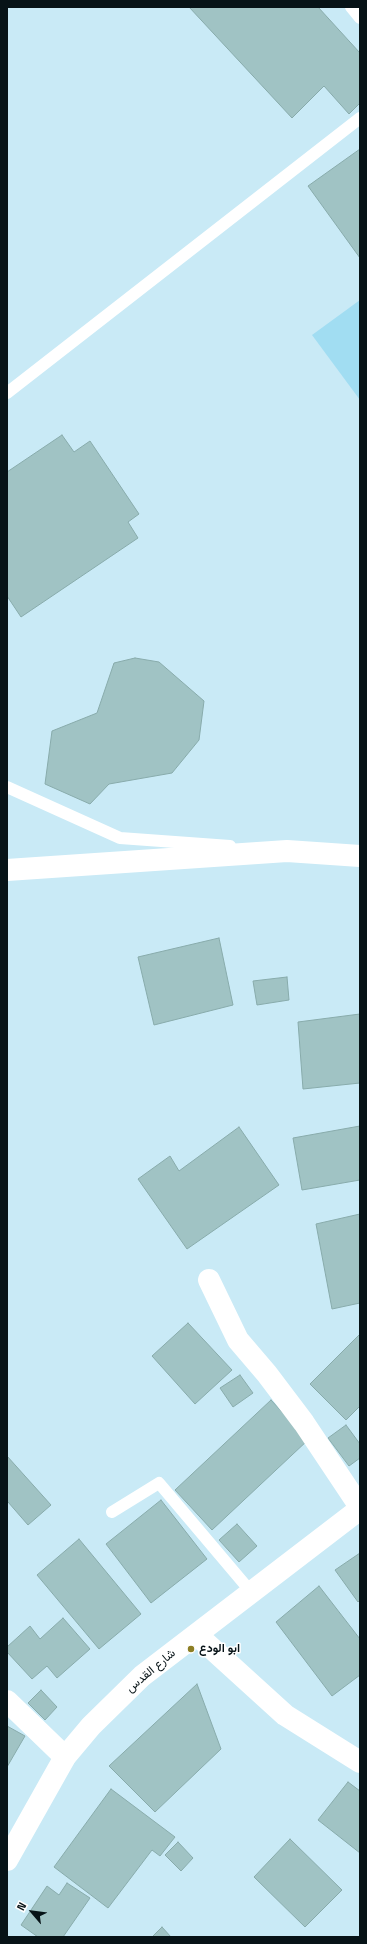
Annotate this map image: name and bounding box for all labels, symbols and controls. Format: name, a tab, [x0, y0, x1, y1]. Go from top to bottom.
place label: ابو الودع	[199, 1642, 240, 1656]
marker: ابو الودع	[186, 1644, 196, 1654]
street label: شارع القدس	[123, 1646, 179, 1696]
north arrow	[12, 1892, 52, 1932]
text: N	[13, 1900, 29, 1913]

